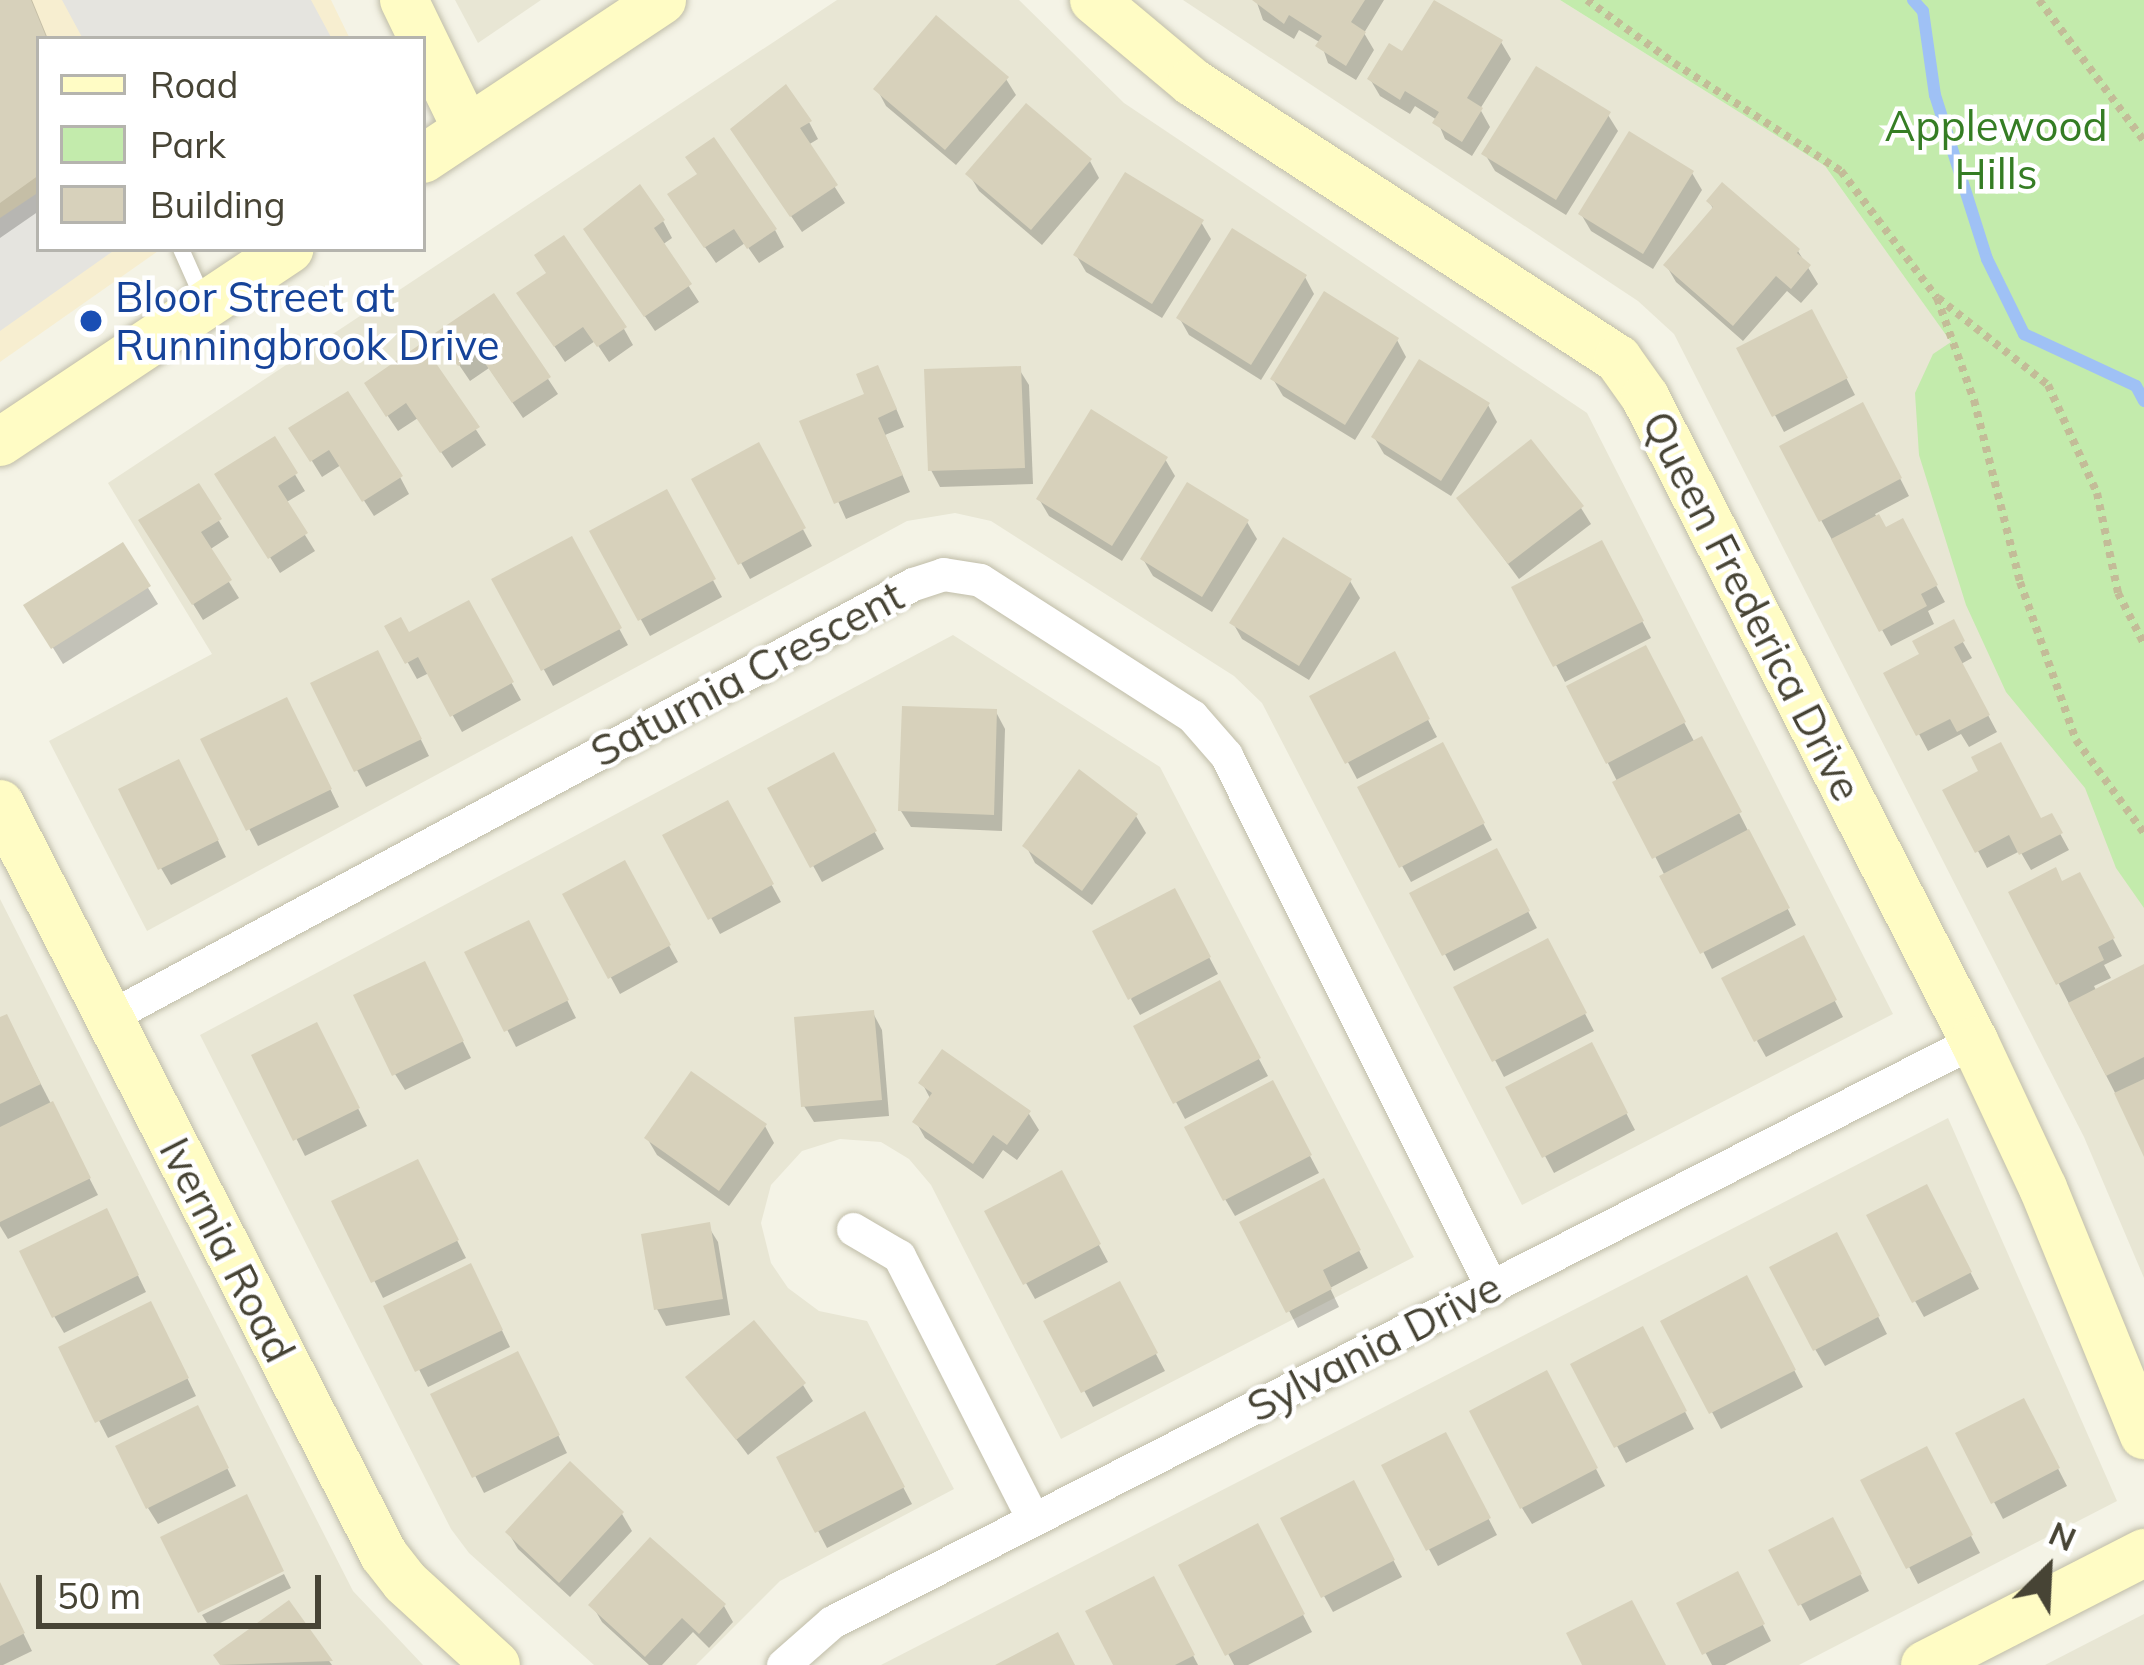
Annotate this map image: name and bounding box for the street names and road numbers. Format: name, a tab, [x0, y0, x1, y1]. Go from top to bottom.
street label: Queen Frederica Drive	[1632, 403, 1872, 809]
street label: Saturnia Crescent	[582, 570, 912, 778]
street label: Ivernia Road	[149, 1130, 305, 1370]
street label: Sylvania Drive	[1239, 1262, 1509, 1432]

